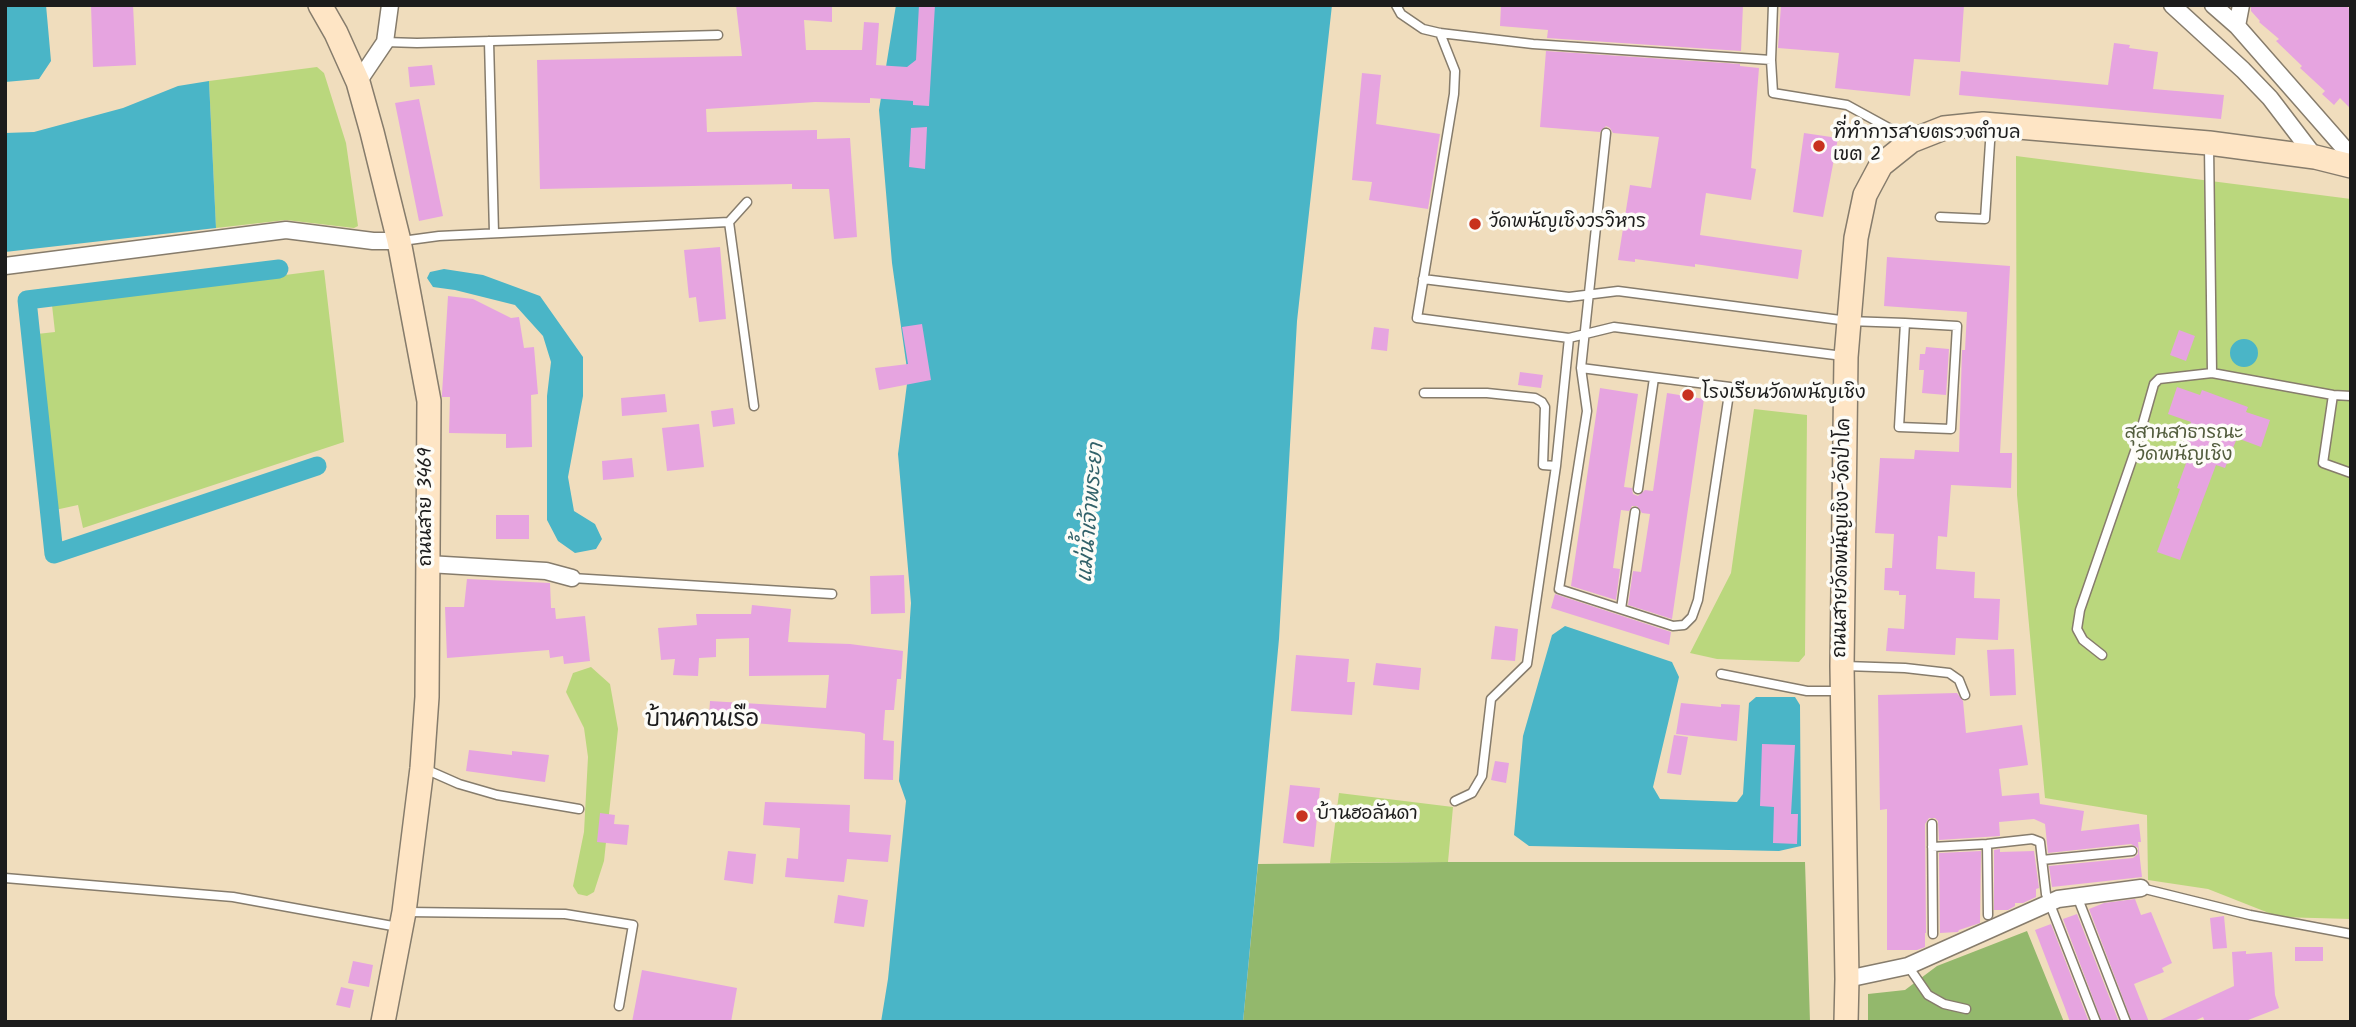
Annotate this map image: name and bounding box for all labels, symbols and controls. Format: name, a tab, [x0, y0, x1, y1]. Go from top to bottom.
place label: ที่ทำการสายตรวจตำบล เขต 2	[1833, 124, 2020, 168]
marker: ที่ทำการสายตรวจตำบล เขต 2	[1811, 138, 1827, 154]
place label: วัดพนัญเชิงวรวิหาร	[1489, 213, 1646, 235]
marker: วัดพนัญเชิงวรวิหาร	[1467, 216, 1483, 232]
place label: โรงเรียนวัดพนัญเชิง	[1702, 384, 1866, 406]
marker: โรงเรียนวัดพนัญเชิง	[1680, 387, 1696, 403]
street label: ถนนสายวัดพนัญเชิง-วัดป่าโค	[1831, 418, 1857, 658]
park label: สุสานสาธารณะ วัดพนัญเชิง	[2125, 424, 2243, 468]
water label: แม่น้ำเจ้าพระยา	[1074, 442, 1112, 584]
street label: ถนนสาย 3469	[417, 448, 439, 566]
district label: บ้านคานเรือ	[645, 708, 759, 736]
place label: บ้านฮอลันดา	[1316, 805, 1418, 827]
marker: บ้านฮอลันดา	[1294, 808, 1310, 824]

